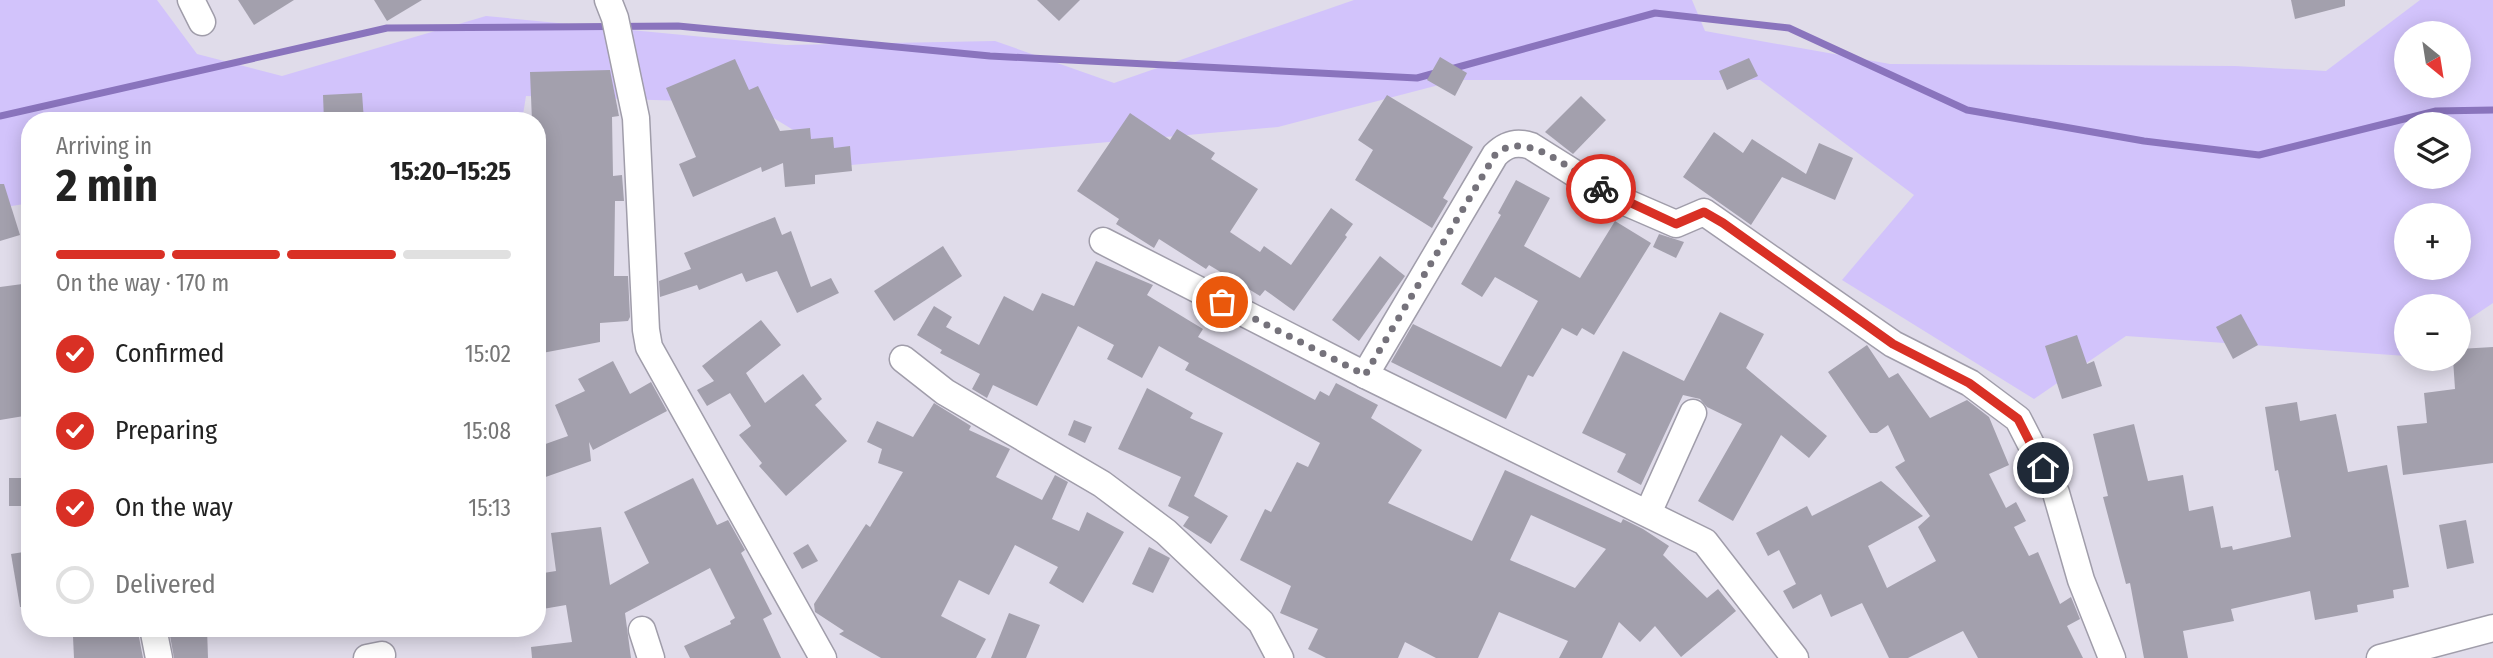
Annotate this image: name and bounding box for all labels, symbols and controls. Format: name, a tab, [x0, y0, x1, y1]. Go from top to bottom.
north arrow	[2394, 21, 2471, 98]
map controls	[2394, 21, 2471, 371]
button: layers	[2394, 112, 2471, 189]
text: Arriving in	[56, 132, 152, 160]
courier	[1566, 154, 1636, 224]
text: 15:20–15:25	[390, 156, 511, 187]
text: 2 min	[56, 158, 158, 213]
icon: bike	[1582, 170, 1620, 208]
button: +	[2394, 203, 2471, 280]
text: On the way · 170 m	[56, 269, 229, 297]
pin	[1192, 272, 1252, 332]
icon: bag	[1203, 283, 1241, 321]
button: −	[2394, 294, 2471, 371]
icon: check	[56, 335, 94, 373]
text: Confirmed	[115, 338, 225, 369]
text: 15:02	[465, 340, 511, 368]
icon: check	[56, 412, 94, 450]
text: Preparing	[115, 415, 217, 446]
text: 15:08	[463, 417, 511, 445]
pin	[2013, 438, 2073, 498]
icon: home	[2024, 449, 2062, 487]
icon: check	[56, 489, 94, 527]
text: On the way	[115, 492, 233, 523]
text: 15:13	[468, 494, 511, 522]
text: Delivered	[115, 569, 216, 600]

